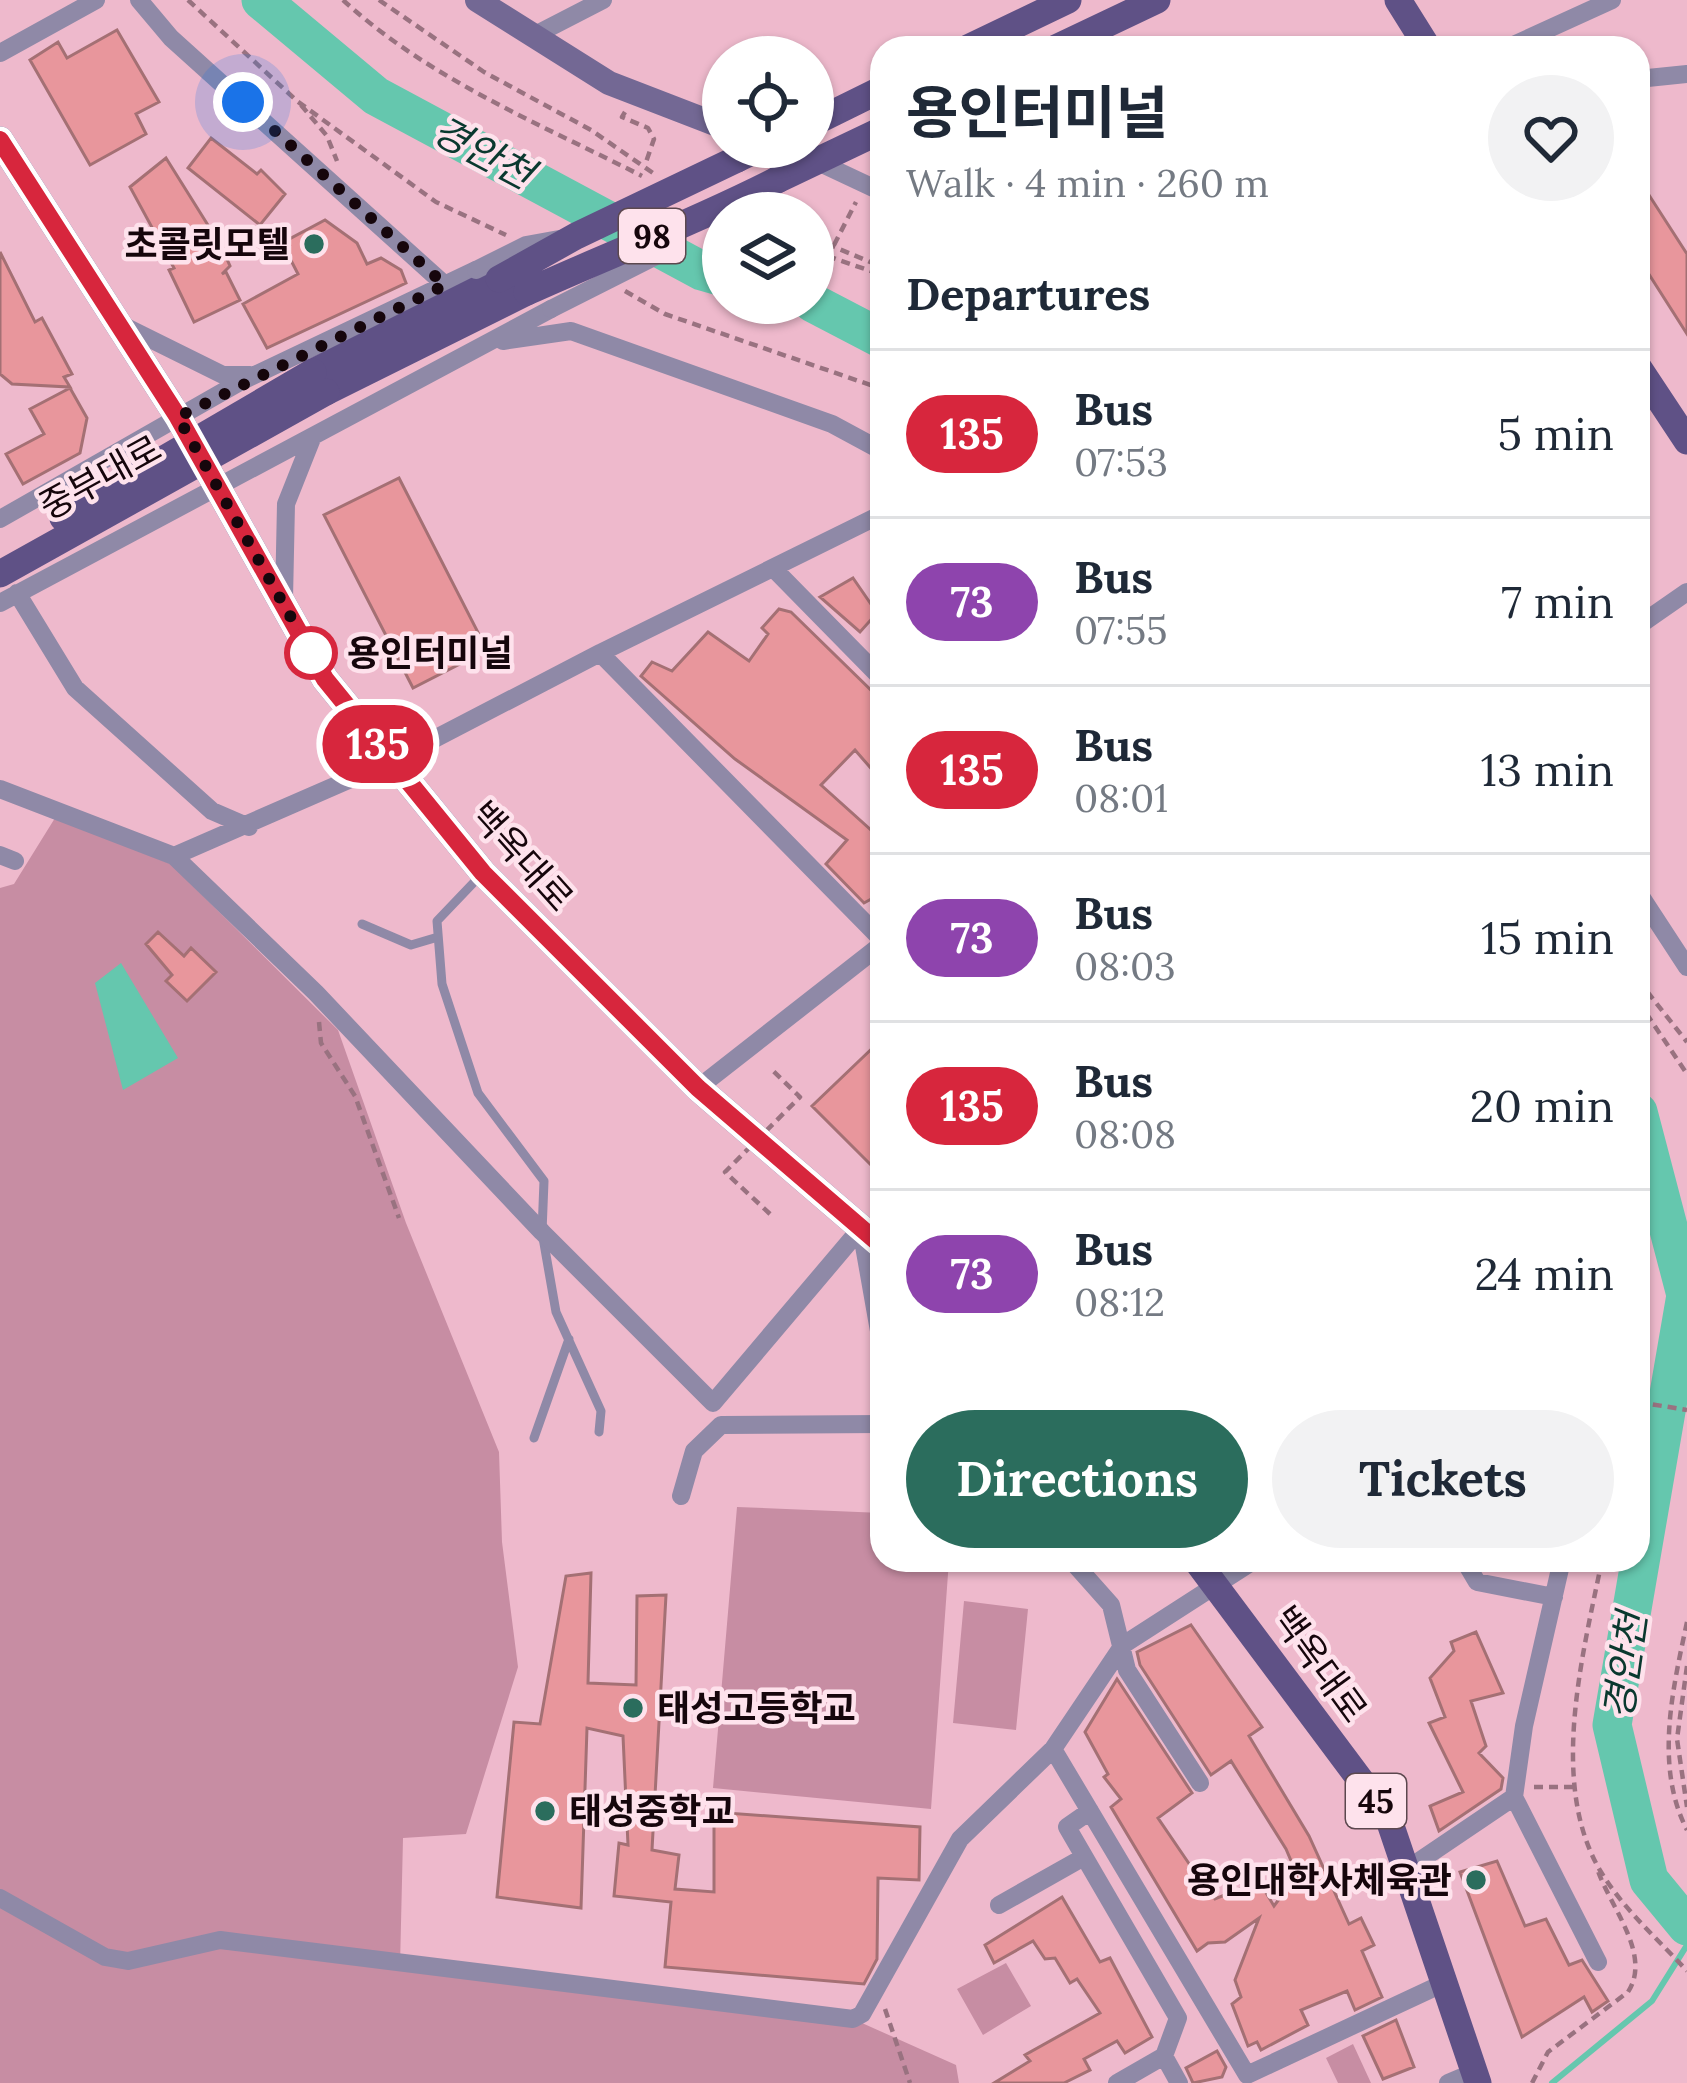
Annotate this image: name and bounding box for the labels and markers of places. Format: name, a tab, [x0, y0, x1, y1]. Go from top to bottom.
place label: 초콜릿모텔	[124, 221, 290, 267]
marker: 초콜릿모텔	[301, 231, 327, 257]
marker: 용인터미널	[286, 628, 336, 678]
place label: 용인터미널	[347, 630, 513, 676]
place label: 태성고등학교	[657, 1685, 856, 1731]
marker: 태성고등학교	[620, 1695, 646, 1721]
place label: 태성중학교	[569, 1788, 735, 1834]
marker: 태성중학교	[532, 1798, 558, 1824]
place label: 용인대학사체육관	[1187, 1857, 1452, 1903]
marker: 용인대학사체육관	[1463, 1867, 1489, 1893]

